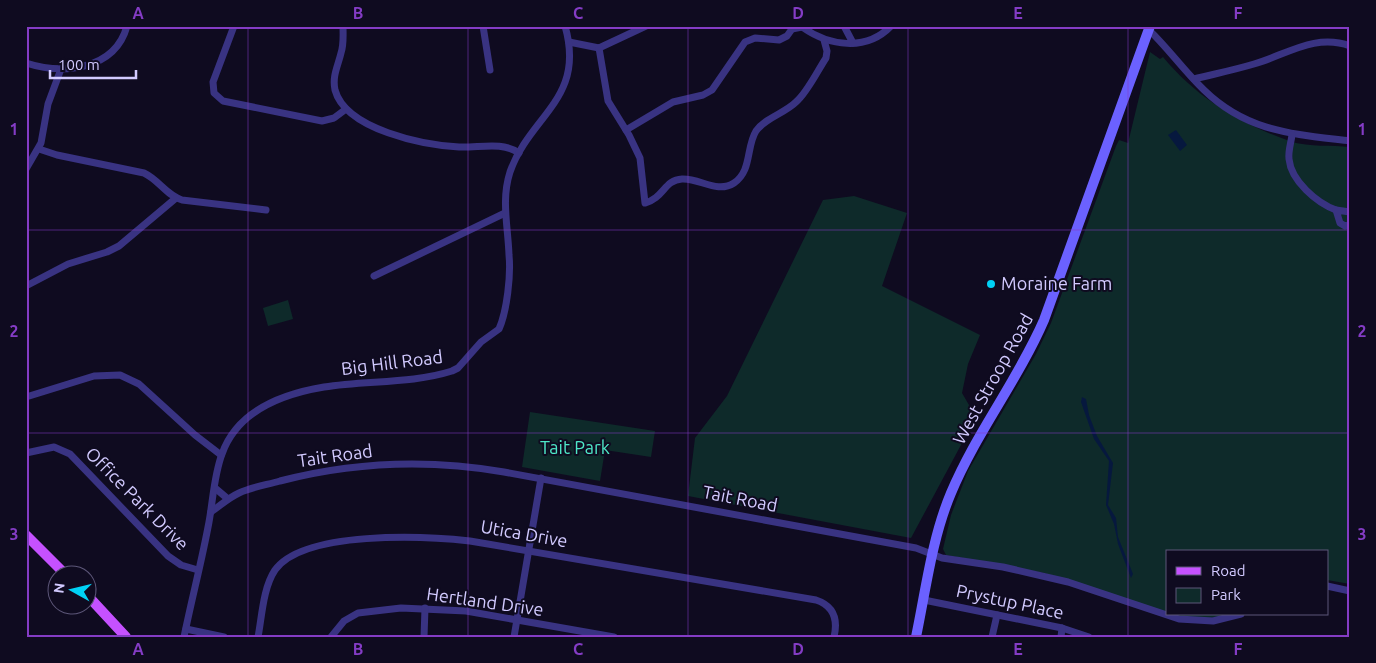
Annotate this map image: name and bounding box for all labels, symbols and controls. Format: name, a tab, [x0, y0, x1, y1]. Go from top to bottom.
text: A	[132, 4, 144, 22]
text: B	[353, 4, 363, 22]
text: C	[573, 4, 583, 22]
text: D	[792, 4, 804, 22]
text: E	[1013, 4, 1023, 22]
text: F	[1234, 4, 1243, 22]
scale bar	[50, 48, 136, 80]
text: 100 m	[58, 56, 100, 73]
text: 1	[9, 120, 19, 138]
text: 1	[1357, 120, 1367, 138]
place label: Moraine Farm	[1001, 273, 1112, 293]
marker: Moraine Farm	[985, 278, 997, 290]
street label: West Stroop Road	[948, 310, 1036, 447]
text: 2	[9, 322, 19, 340]
text: 2	[1357, 322, 1367, 340]
street label: Big Hill Road	[340, 346, 444, 378]
park label: Tait Park	[540, 437, 610, 457]
street label: Tait Road	[296, 440, 374, 470]
street label: Office Park Drive	[82, 443, 193, 554]
street label: Tait Road	[701, 481, 779, 515]
street label: Utica Drive	[479, 516, 569, 551]
text: 3	[9, 525, 19, 543]
text: 3	[1357, 525, 1367, 543]
legend	[1166, 550, 1328, 616]
text: Road	[1211, 562, 1246, 579]
north arrow	[48, 566, 98, 616]
street label: Prystup Place	[955, 580, 1066, 622]
text: N	[50, 582, 68, 594]
street label: Hertland Drive	[425, 583, 545, 619]
text: Park	[1211, 586, 1241, 603]
text: A	[132, 640, 144, 658]
text: B	[353, 640, 363, 658]
text: C	[573, 640, 583, 658]
text: D	[792, 640, 804, 658]
text: E	[1013, 640, 1023, 658]
text: F	[1234, 640, 1243, 658]

